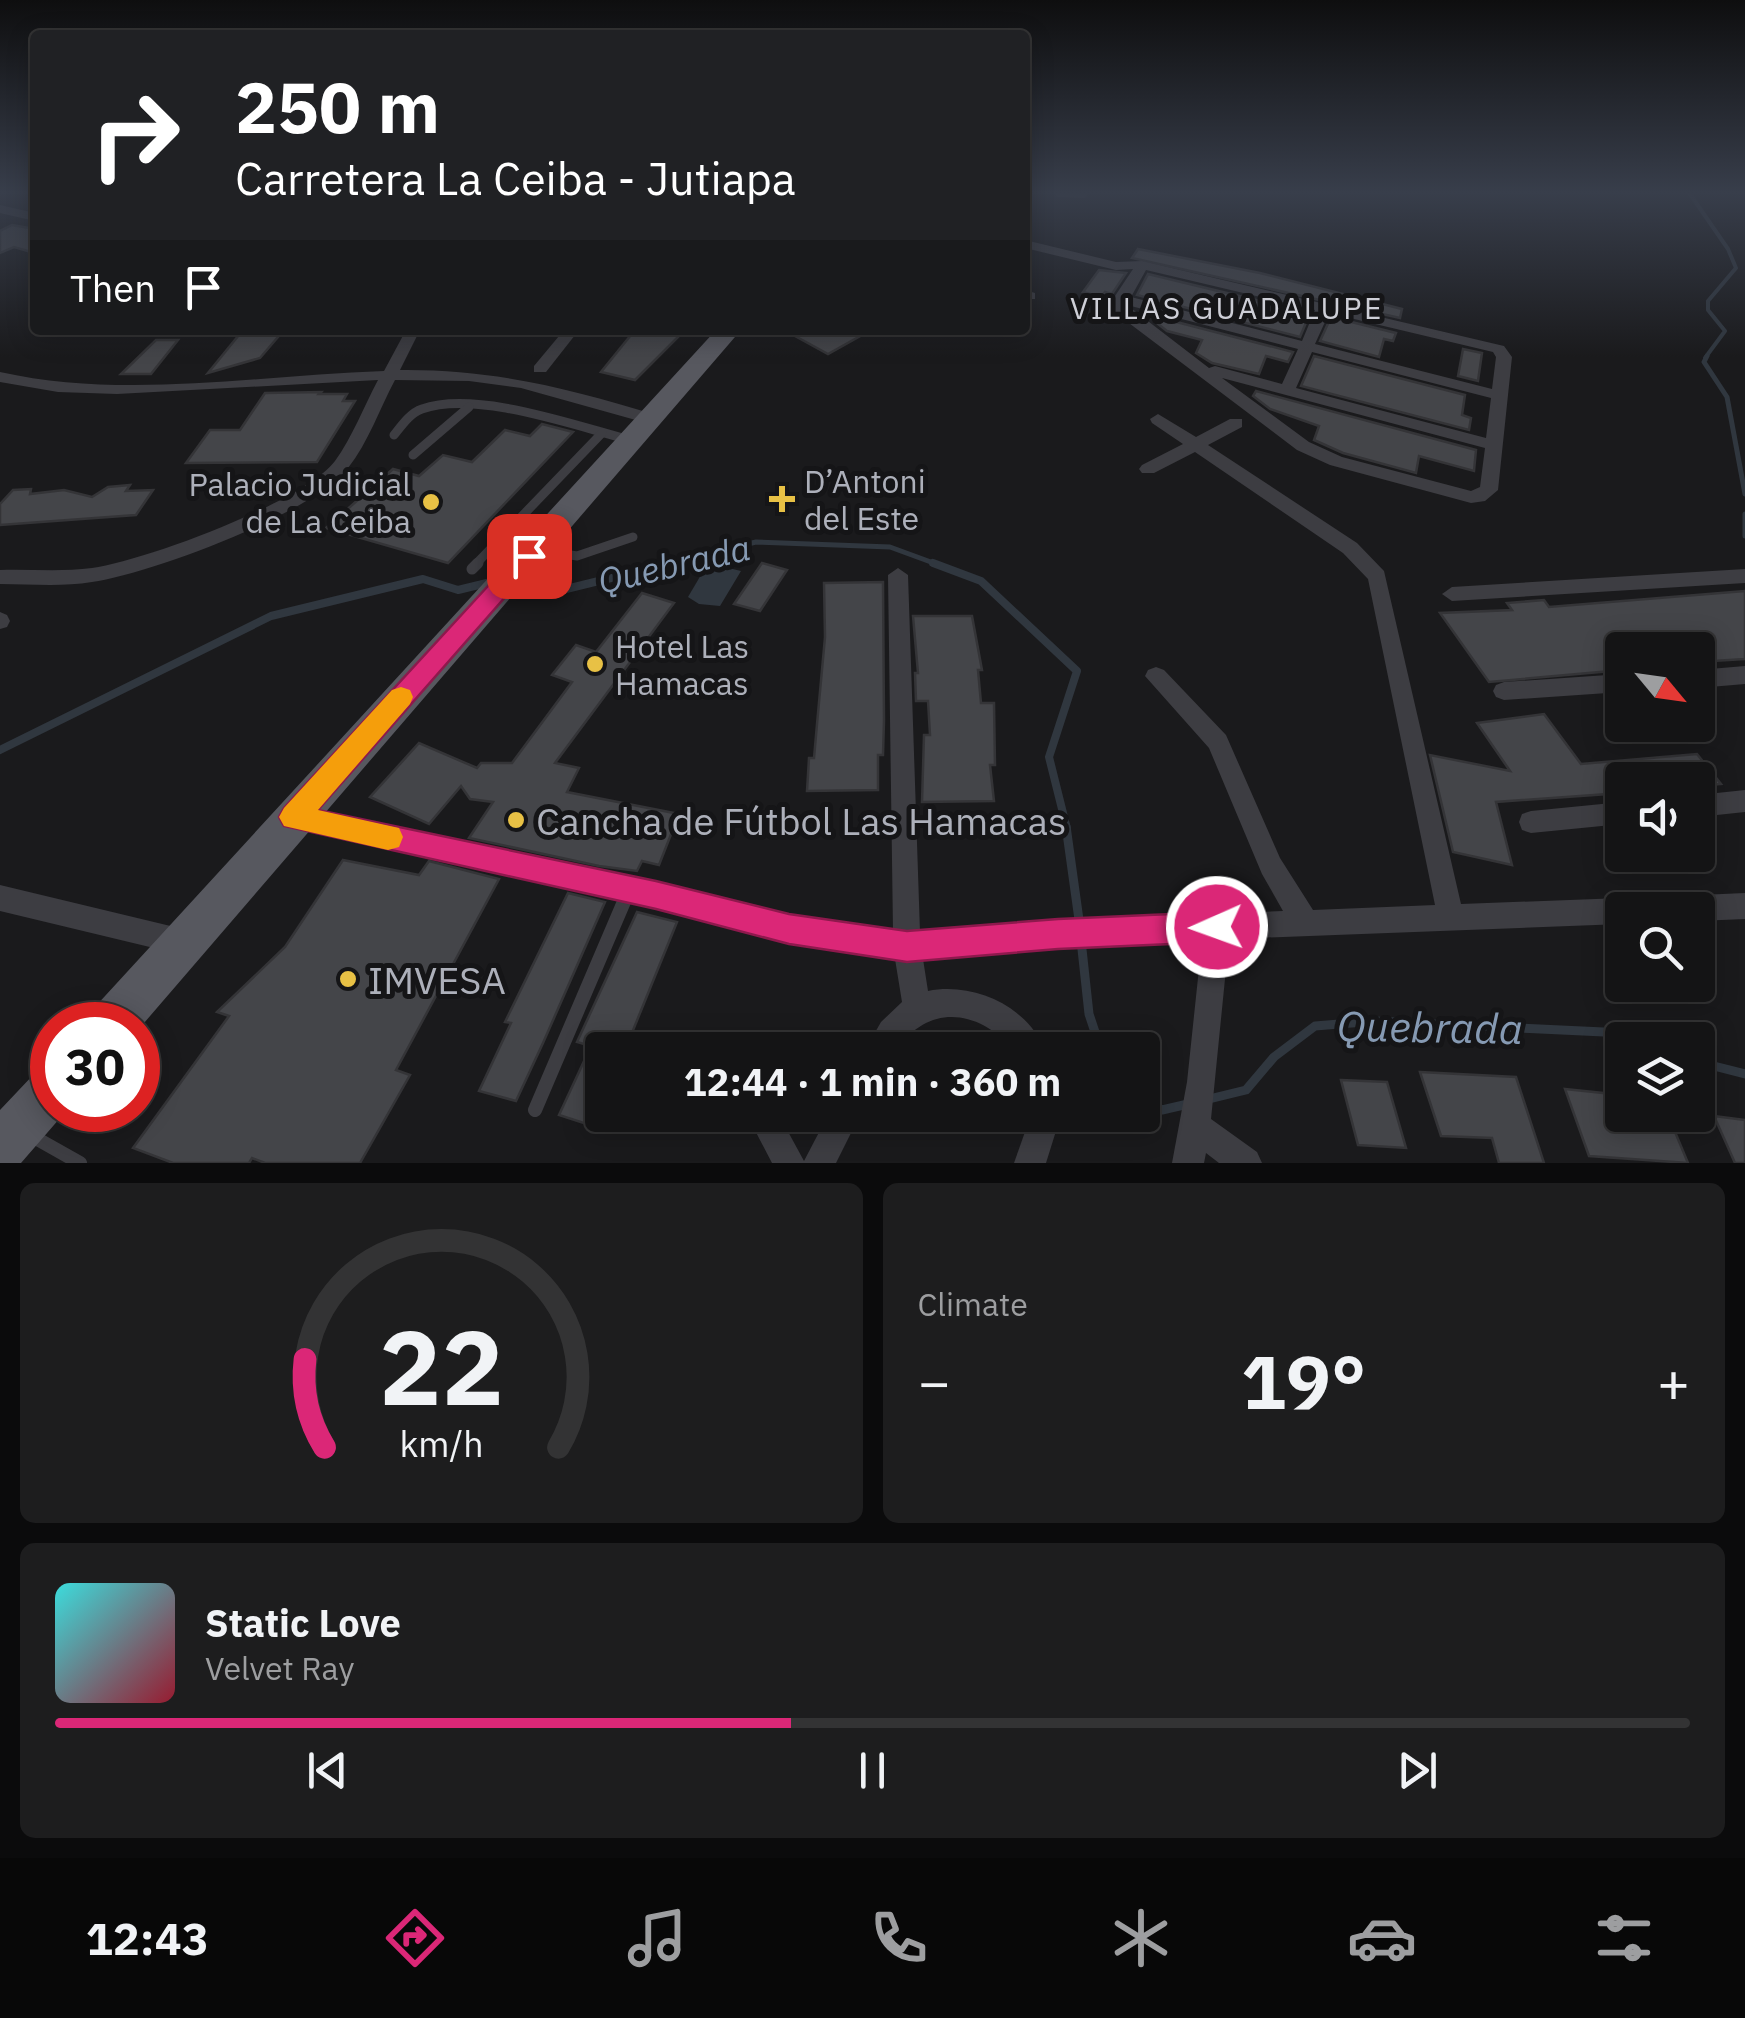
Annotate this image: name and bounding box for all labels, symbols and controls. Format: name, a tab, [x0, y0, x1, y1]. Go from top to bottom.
text: 250 m	[235, 61, 440, 152]
icon: right	[70, 70, 200, 200]
text: Carretera La Ceiba - Jutiapa	[235, 149, 796, 207]
icon: arrive	[176, 260, 231, 315]
text: Then	[70, 263, 156, 312]
district label: VILLAS GUADALUPE	[1070, 288, 1384, 327]
place label: D’Antoni del Este	[804, 460, 926, 539]
place label: Palacio Judicial de La Ceiba	[189, 463, 411, 542]
marker: D’Antoni del Este	[769, 486, 795, 512]
marker: Palacio Judicial de La Ceiba	[420, 491, 442, 513]
pin	[487, 514, 572, 599]
water label: Quebrada	[593, 524, 755, 604]
icon: arrive	[502, 529, 557, 584]
place label: Hotel Las Hamacas	[615, 625, 749, 704]
north arrow	[1605, 632, 1715, 742]
map controls	[1605, 632, 1715, 1132]
marker: Hotel Las Hamacas	[584, 653, 606, 675]
button: sound	[1605, 762, 1715, 872]
place label: Cancha de Fútbol Las Hamacas	[536, 796, 1066, 845]
marker: Cancha de Fútbol Las Hamacas	[505, 809, 527, 831]
position arrow	[1165, 875, 1269, 979]
button: search	[1605, 892, 1715, 1002]
place label: IMVESA	[368, 955, 506, 1004]
marker: IMVESA	[337, 968, 359, 990]
water label: Quebrada	[1337, 998, 1523, 1056]
speed limit sign: 30	[30, 1002, 160, 1132]
button: layers	[1605, 1022, 1715, 1132]
text: 12:44 · 1 min · 360 m	[684, 1057, 1061, 1106]
text: Climate	[918, 1283, 1028, 1325]
text: 22	[379, 1298, 504, 1434]
text: 19°	[1241, 1332, 1366, 1430]
text: −	[918, 1346, 951, 1417]
text: +	[1657, 1346, 1690, 1417]
text: km/h	[399, 1420, 483, 1467]
text: Static Love	[205, 1598, 401, 1647]
text: Velvet Ray	[205, 1647, 354, 1689]
icon: previous	[300, 1743, 355, 1798]
icon: pause	[845, 1743, 900, 1798]
icon: next	[1390, 1743, 1445, 1798]
icon: directions	[380, 1903, 450, 1973]
icon: music	[622, 1903, 692, 1973]
icon: phone	[864, 1903, 934, 1973]
icon: climate	[1106, 1903, 1176, 1973]
icon: car	[1347, 1903, 1417, 1973]
icon: filters	[1589, 1903, 1659, 1973]
text: 12:43	[86, 1909, 209, 1967]

